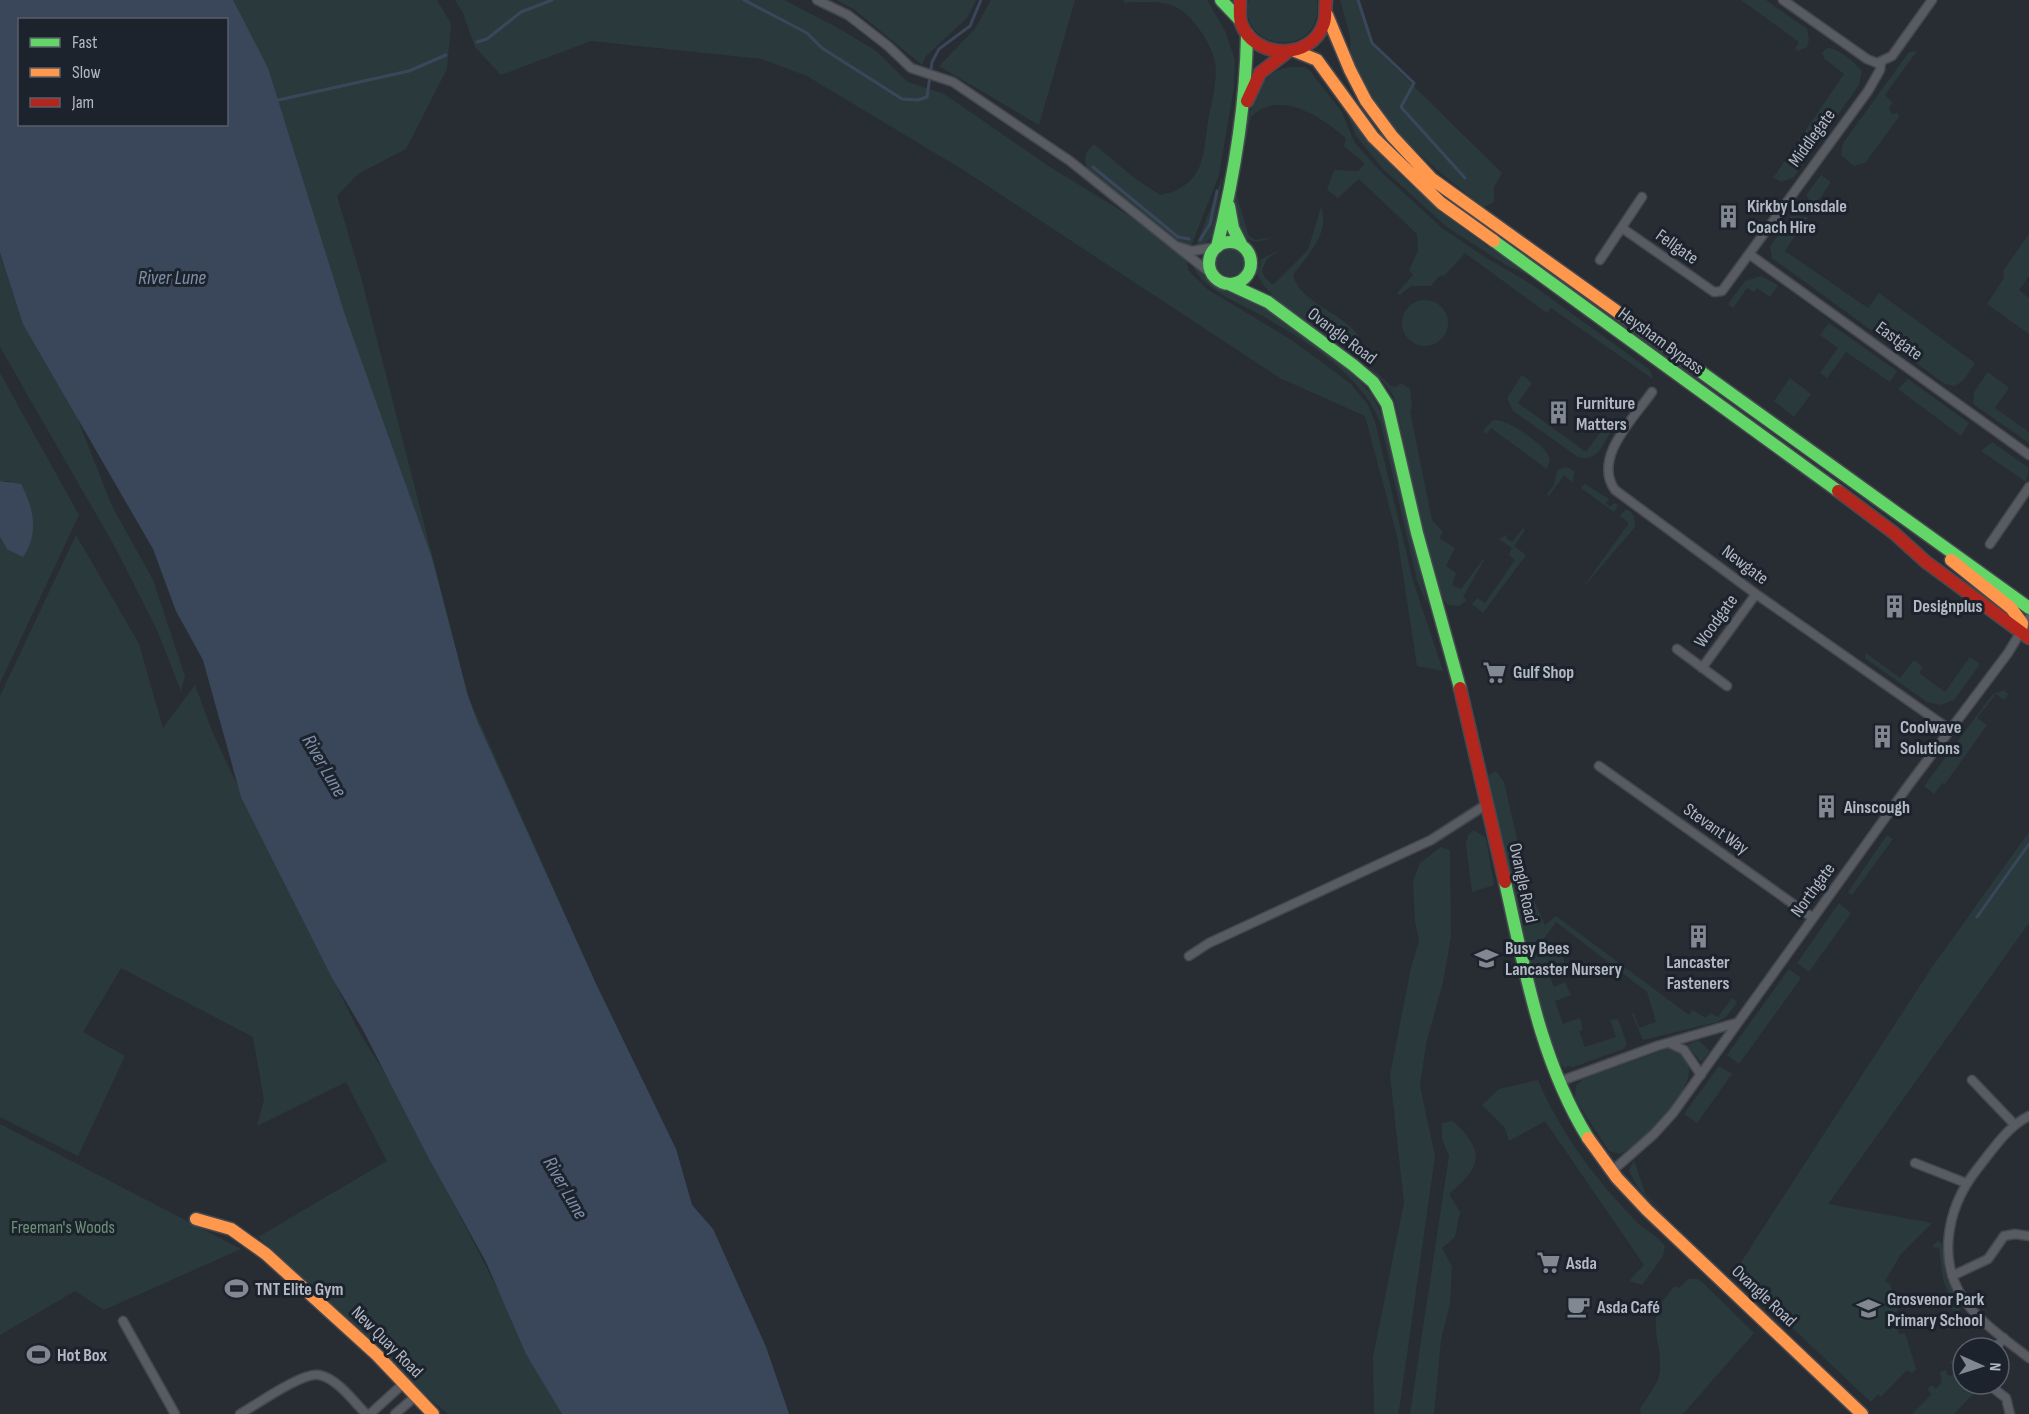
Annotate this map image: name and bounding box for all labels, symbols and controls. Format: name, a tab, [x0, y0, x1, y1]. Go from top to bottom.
legend	[18, 18, 228, 126]
text: Fast	[72, 32, 98, 53]
text: Slow	[72, 62, 101, 83]
text: Jam	[71, 92, 94, 113]
street label: Middlegate	[1784, 105, 1840, 171]
place label: Kirkby Lonsdale Coach Hire	[1747, 196, 1847, 238]
building icon: Kirkby Lonsdale Coach Hire	[1716, 203, 1742, 229]
street label: Fellgate	[1652, 225, 1702, 269]
water label: River Lune	[138, 266, 206, 290]
street label: Ovangle Road	[1303, 303, 1381, 369]
street label: Heysham Bypass	[1614, 303, 1708, 379]
street label: Eastgate	[1872, 317, 1926, 365]
place label: Furniture Matters	[1576, 393, 1635, 435]
building icon: Furniture Matters	[1545, 400, 1571, 426]
street label: Newgate	[1718, 541, 1772, 589]
street label: Woodgate	[1690, 590, 1742, 652]
building icon: Designplus	[1882, 593, 1908, 619]
place label: Designplus	[1913, 596, 1982, 617]
supermarket icon: Gulf Shop	[1482, 659, 1508, 685]
place label: Gulf Shop	[1513, 662, 1574, 683]
place label: Coolwave Solutions	[1900, 717, 1961, 759]
building icon: Coolwave Solutions	[1869, 724, 1895, 750]
water label: River Lune	[297, 730, 352, 802]
building icon: Ainscough	[1813, 794, 1839, 820]
place label: Ainscough	[1843, 797, 1910, 818]
street label: Stevant Way	[1679, 799, 1753, 859]
street label: Ovangle Road	[1504, 841, 1542, 925]
street label: Northgate	[1786, 859, 1840, 921]
building icon: Lancaster Fasteners	[1685, 923, 1711, 949]
place label: Busy Bees Lancaster Nursery	[1505, 938, 1622, 980]
school or university icon: Busy Bees Lancaster Nursery	[1474, 945, 1500, 971]
place label: Lancaster Fasteners	[1666, 952, 1730, 994]
water label: River Lune	[538, 1152, 593, 1224]
park label: Freeman's Woods	[11, 1217, 115, 1238]
supermarket icon: Asda	[1535, 1250, 1561, 1276]
place label: Asda	[1565, 1253, 1597, 1274]
street label: Ovangle Road	[1727, 1261, 1801, 1331]
sports icon: TNT Elite Gym	[224, 1276, 250, 1302]
place label: TNT Elite Gym	[255, 1279, 344, 1300]
place label: Grosvenor Park Primary School	[1887, 1289, 1985, 1331]
cafe icon: Asda Café	[1566, 1294, 1592, 1320]
school or university icon: Grosvenor Park Primary School	[1856, 1296, 1882, 1322]
place label: Asda Café	[1596, 1297, 1660, 1318]
street label: New Quay Road	[347, 1302, 427, 1382]
north arrow	[1951, 1336, 2011, 1396]
sports icon: Hot Box	[26, 1342, 52, 1368]
place label: Hot Box	[57, 1345, 107, 1366]
text: N	[1985, 1362, 2004, 1371]

